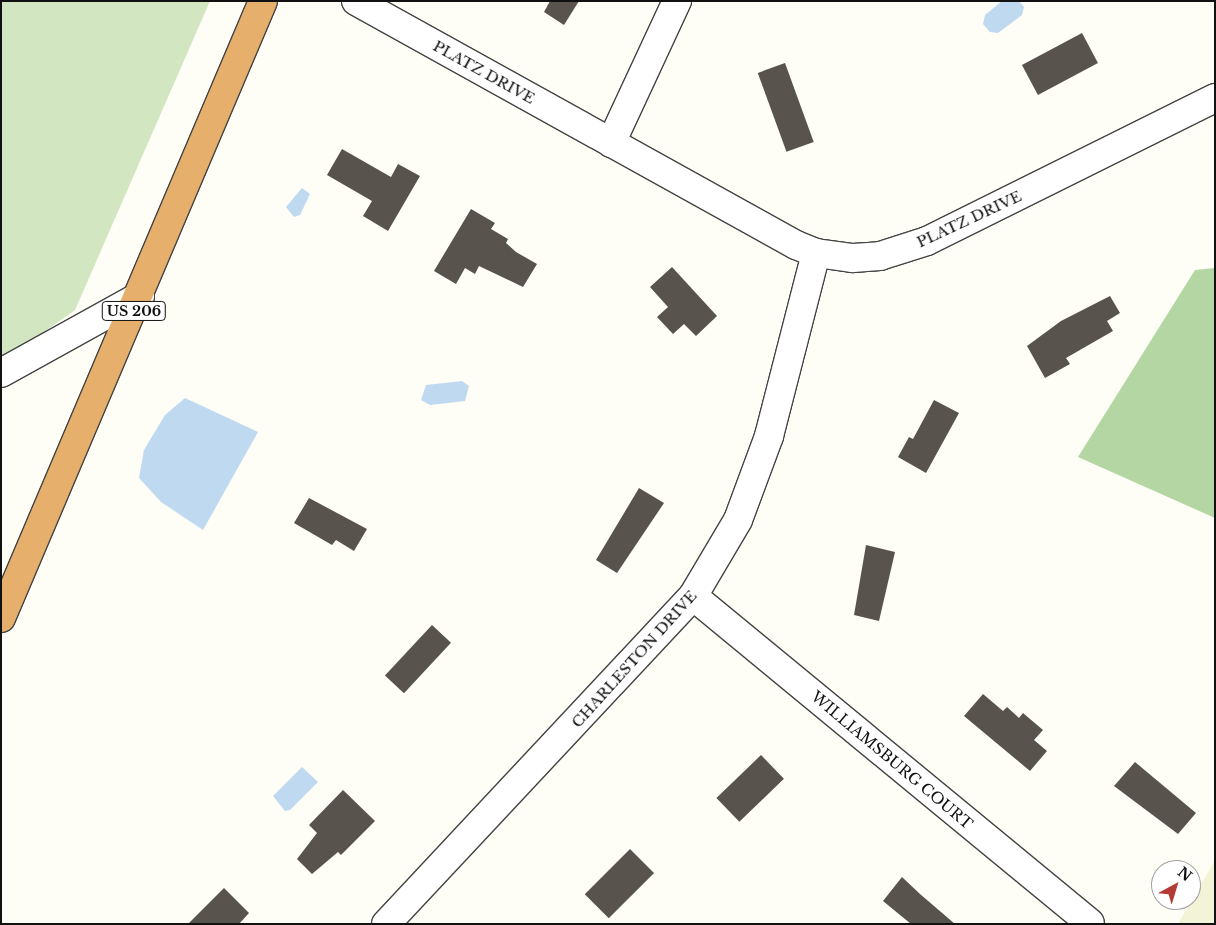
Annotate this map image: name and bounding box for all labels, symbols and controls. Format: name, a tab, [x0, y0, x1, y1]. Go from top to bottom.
street label: PLATZ DRIVE	[430, 37, 538, 107]
street label: PLATZ DRIVE	[914, 187, 1024, 251]
road number: US 206	[102, 300, 166, 322]
street label: CHARLESTON DRIVE	[568, 587, 700, 731]
street label: WILLIAMSBURG COURT	[808, 687, 976, 833]
north arrow	[1151, 860, 1201, 910]
text: N	[1174, 863, 1196, 885]

